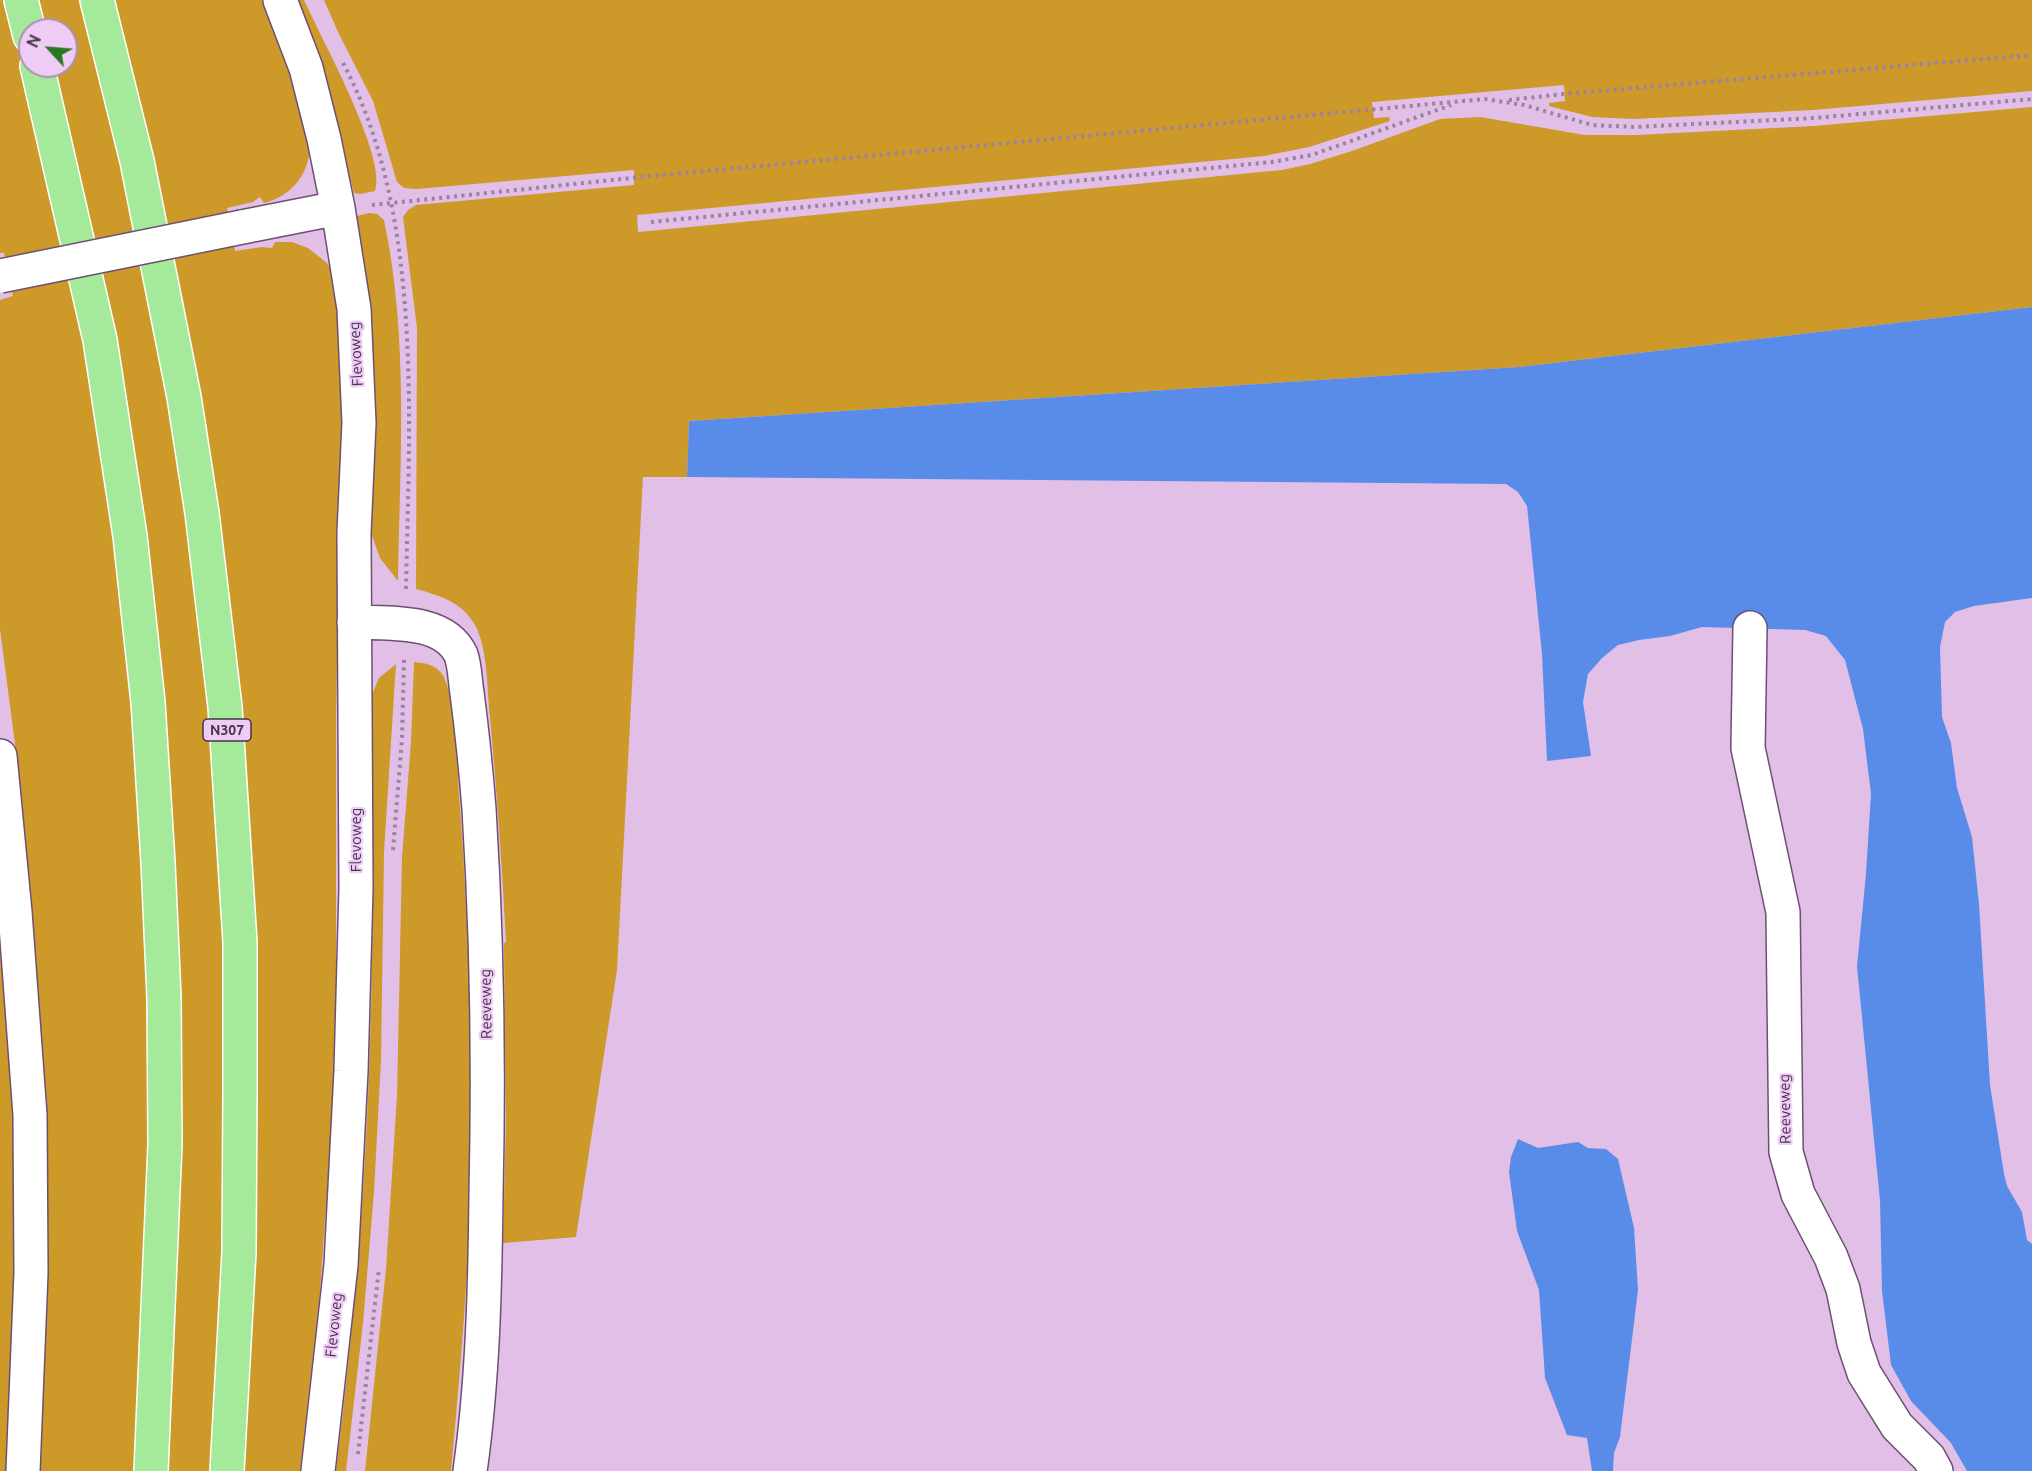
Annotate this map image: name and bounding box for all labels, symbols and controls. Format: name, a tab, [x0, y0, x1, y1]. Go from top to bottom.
north arrow	[18, 18, 78, 78]
text: N	[23, 32, 44, 50]
street label: Flevoweg	[345, 321, 367, 387]
road number: N307	[203, 719, 251, 741]
street label: Flevoweg	[347, 808, 365, 872]
street label: Reeveweg	[476, 969, 496, 1039]
street label: Reeveweg	[1775, 1074, 1795, 1144]
street label: Flevoweg	[322, 1292, 346, 1358]

